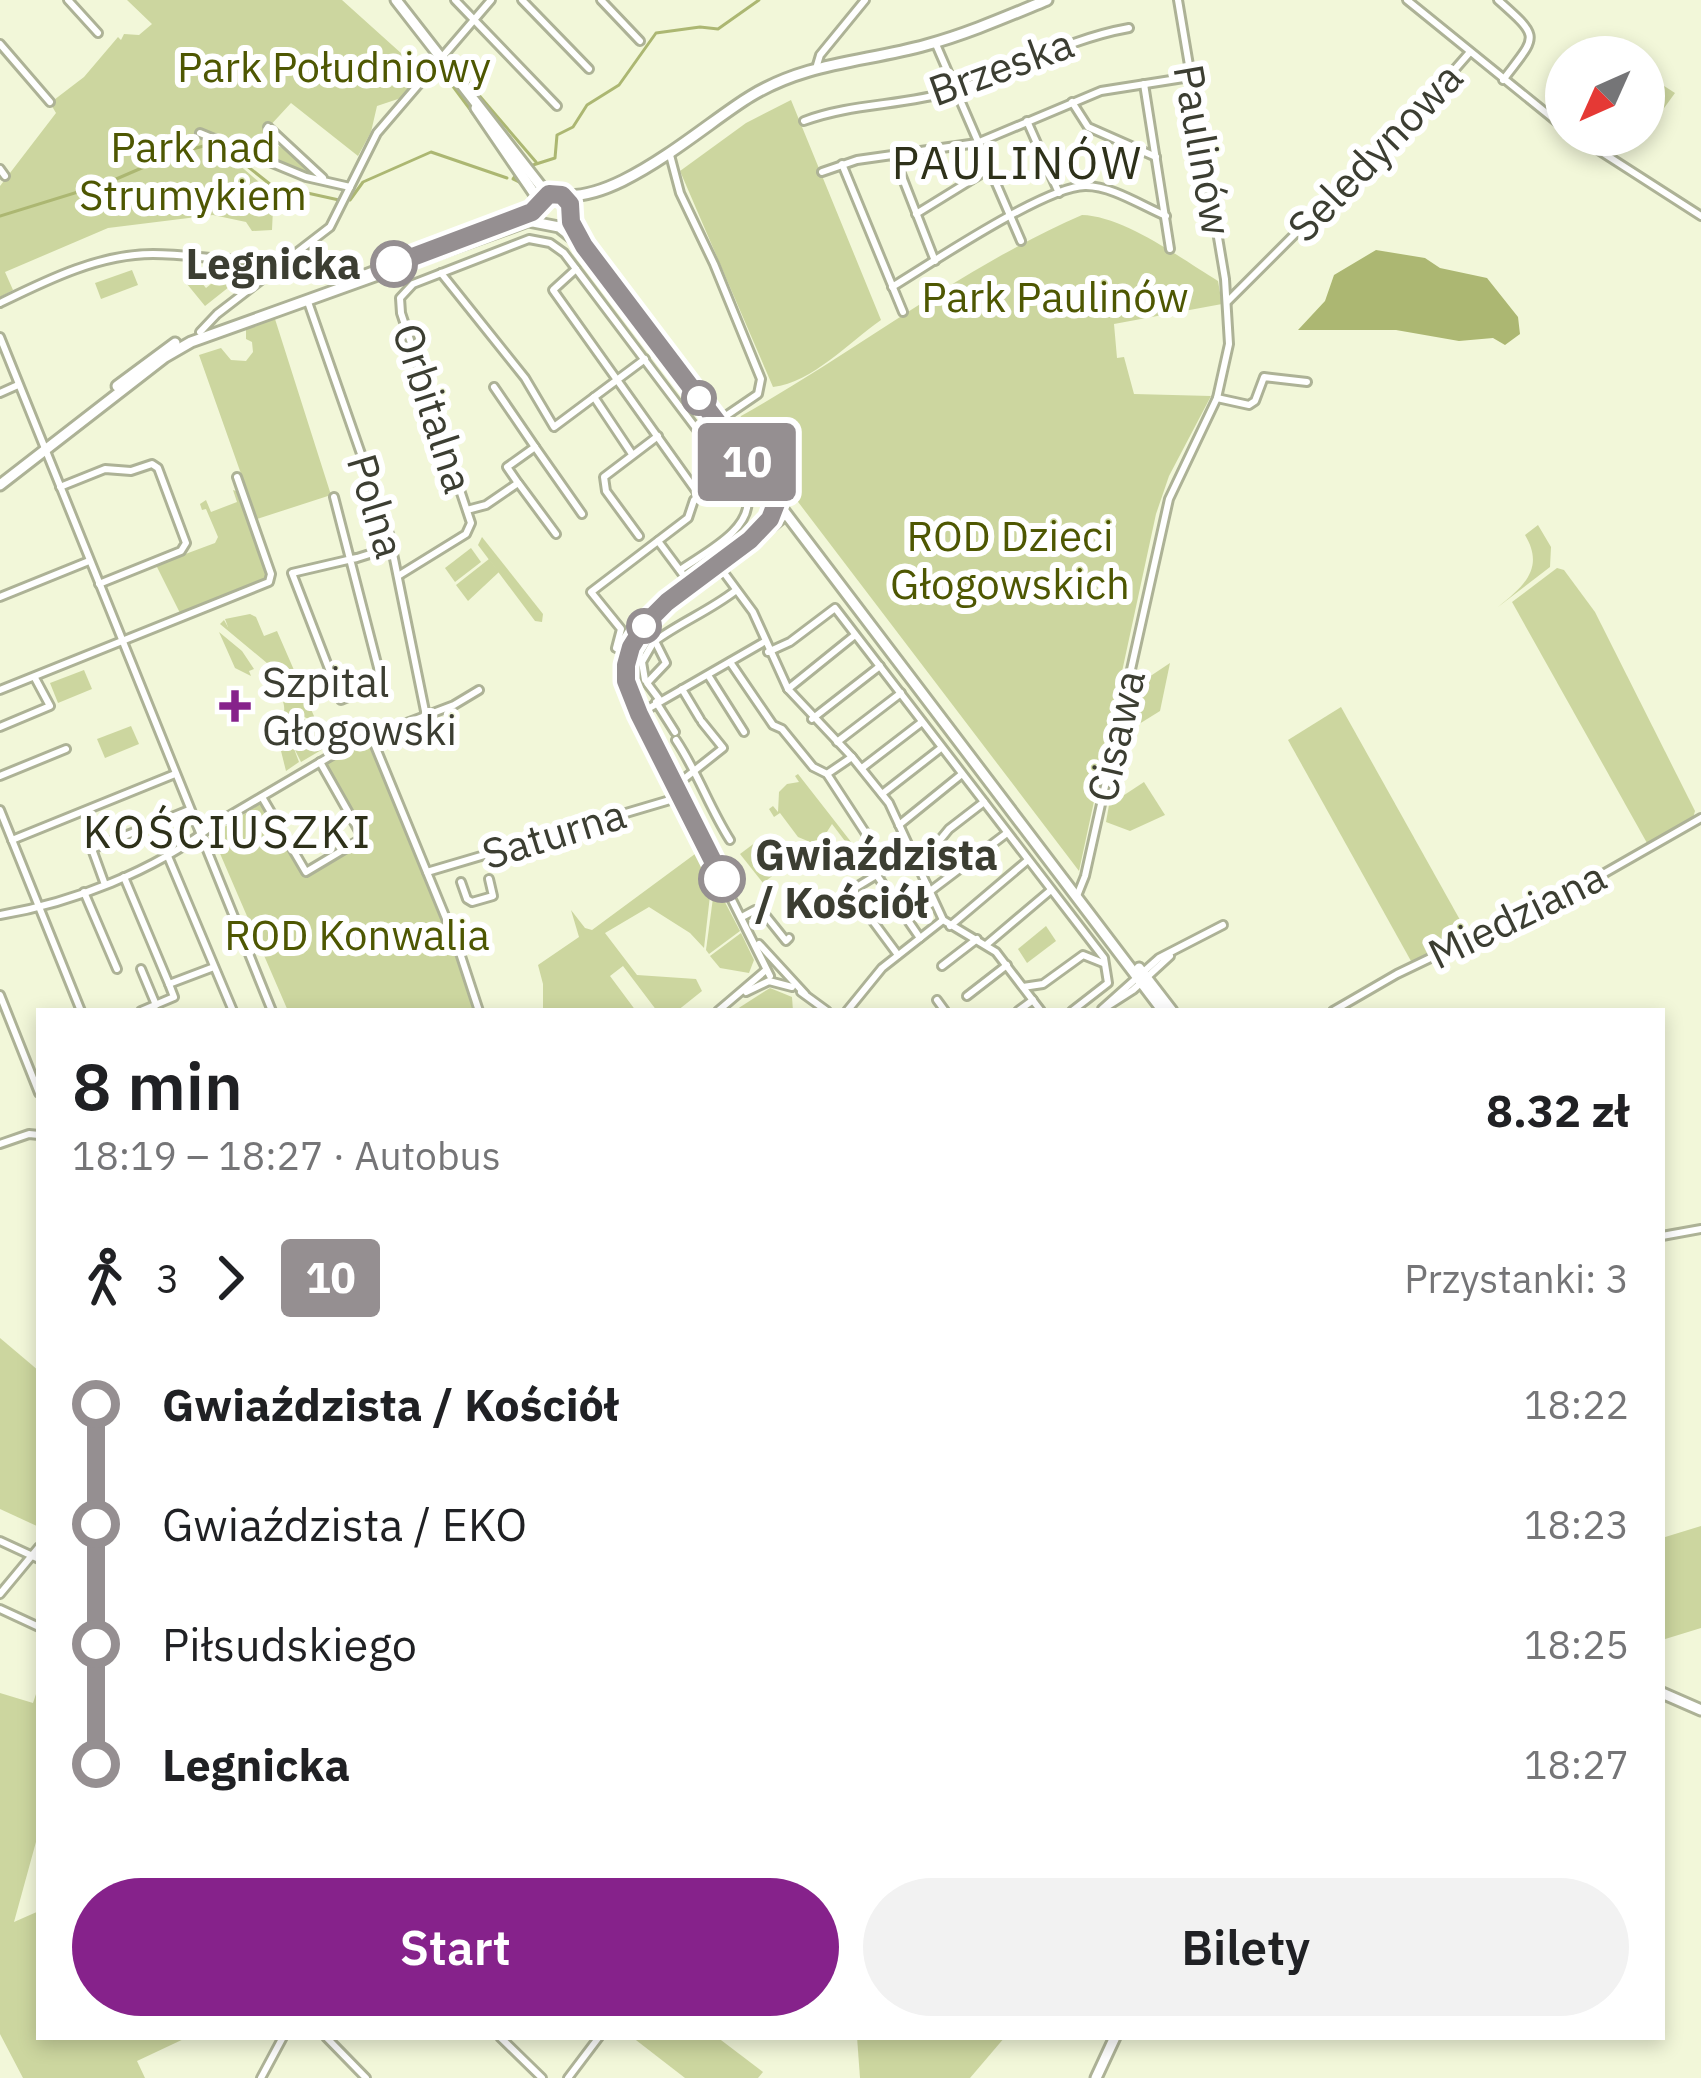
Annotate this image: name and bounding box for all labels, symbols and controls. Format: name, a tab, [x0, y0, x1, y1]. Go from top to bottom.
street label: Brzeska	[921, 15, 1081, 118]
north arrow	[1545, 36, 1665, 156]
map controls	[1545, 36, 1665, 156]
park label: Park Południowy	[177, 39, 491, 94]
street label: Seledynowa	[1275, 50, 1474, 253]
street label: Paulinów	[1161, 60, 1246, 240]
park label: Park nad Strumykiem	[79, 119, 307, 222]
district label: PAULINÓW	[892, 133, 1144, 191]
place label: Legnicka	[185, 236, 361, 291]
marker: Legnicka	[372, 242, 416, 286]
park label: Park Paulinów	[921, 269, 1189, 324]
street label: Orbitalna	[380, 316, 487, 500]
unlabelled marker	[683, 382, 715, 414]
line badge: 10	[693, 423, 801, 501]
text: 10	[722, 434, 772, 489]
street label: Polna	[335, 447, 418, 565]
park label: ROD Dzieci Głogowskich	[890, 508, 1130, 611]
unlabelled marker	[628, 610, 660, 642]
place label: Szpital Głogowski	[262, 654, 457, 757]
street label: Cisawa	[1074, 665, 1157, 807]
marker: Szpital Głogowski	[219, 690, 251, 722]
street label: Saturna	[475, 786, 632, 881]
district label: KOŚCIUSZKI	[83, 802, 373, 860]
place label: Gwiaździsta / Kościół	[755, 827, 998, 930]
street label: Miedziana	[1419, 848, 1615, 981]
marker: Gwiaździsta / Kościół	[700, 857, 744, 901]
park label: ROD Konwalia	[224, 907, 490, 962]
text: 8 min	[72, 1042, 243, 1128]
text: 8.32 zł	[1486, 1081, 1629, 1139]
text: 18:19 – 18:27 · Autobus	[72, 1130, 501, 1181]
icon: walk	[72, 1245, 138, 1311]
icon: forward	[197, 1245, 263, 1311]
text: 10	[305, 1250, 356, 1305]
text: 3	[156, 1253, 179, 1304]
text: Przystanki: 3	[1404, 1253, 1629, 1304]
text: Gwiaździsta / Kościół	[162, 1375, 618, 1433]
text: 18:22	[1524, 1379, 1629, 1430]
text: Gwiaździsta / EKO	[162, 1495, 527, 1553]
text: 18:23	[1524, 1499, 1629, 1550]
text: Piłsudskiego	[162, 1615, 417, 1673]
text: 18:25	[1524, 1619, 1629, 1670]
text: Legnicka	[162, 1735, 350, 1793]
text: 18:27	[1524, 1739, 1629, 1790]
button: Start	[72, 1878, 839, 2016]
button: Bilety	[863, 1878, 1629, 2016]

